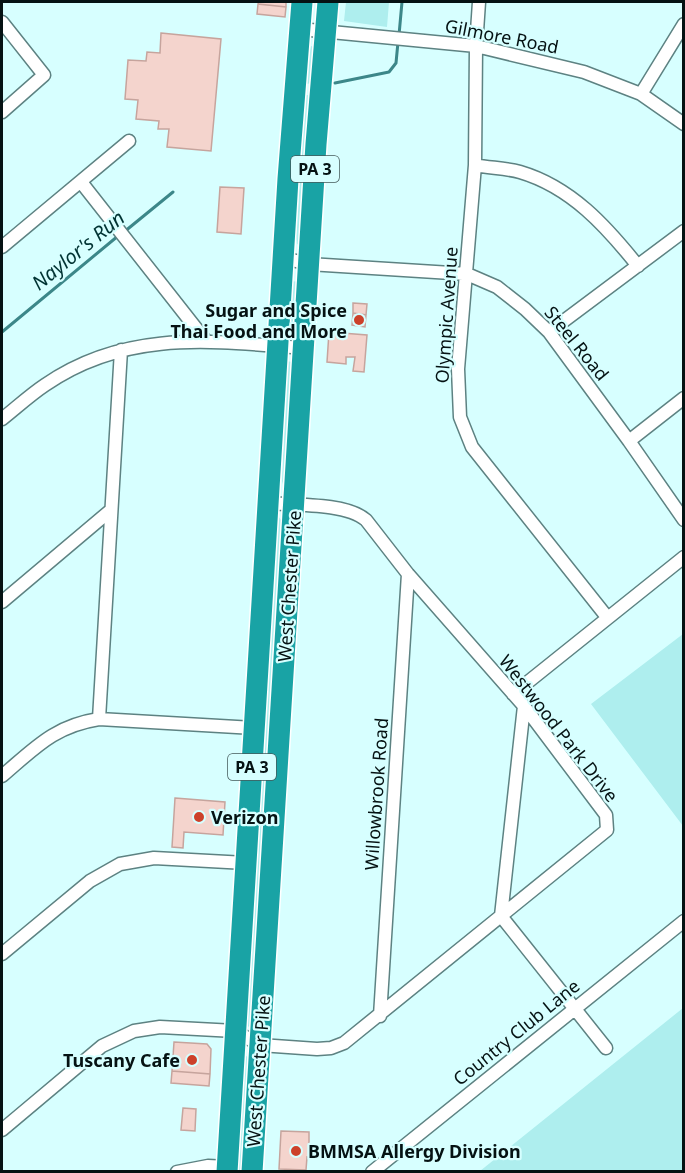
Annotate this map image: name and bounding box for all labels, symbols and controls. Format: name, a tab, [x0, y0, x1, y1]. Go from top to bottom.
street label: Gilmore Road	[443, 13, 561, 59]
road number: PA 3	[291, 156, 339, 182]
water label: Naylor's Run	[26, 204, 130, 296]
street label: Olympic Avenue	[429, 246, 463, 384]
place label: Sugar and Spice Thai Food and More	[170, 298, 347, 343]
street label: Steel Road	[540, 301, 614, 385]
marker: Sugar and Spice Thai Food and More	[352, 313, 366, 327]
street label: West Chester Pike	[272, 510, 306, 662]
street label: Westwood Park Drive	[494, 649, 624, 807]
street label: Willowbrook Road	[359, 717, 393, 871]
road number: PA 3	[228, 754, 276, 780]
place label: Verizon	[211, 805, 278, 829]
marker: Verizon	[192, 810, 206, 824]
street label: Country Club Lane	[448, 974, 584, 1090]
street label: West Chester Pike	[241, 995, 275, 1147]
place label: Tuscany Cafe	[63, 1048, 180, 1072]
marker: Tuscany Cafe	[185, 1053, 199, 1067]
place label: BMMSA Allergy Division	[308, 1139, 521, 1163]
marker: BMMSA Allergy Division	[289, 1144, 303, 1158]

